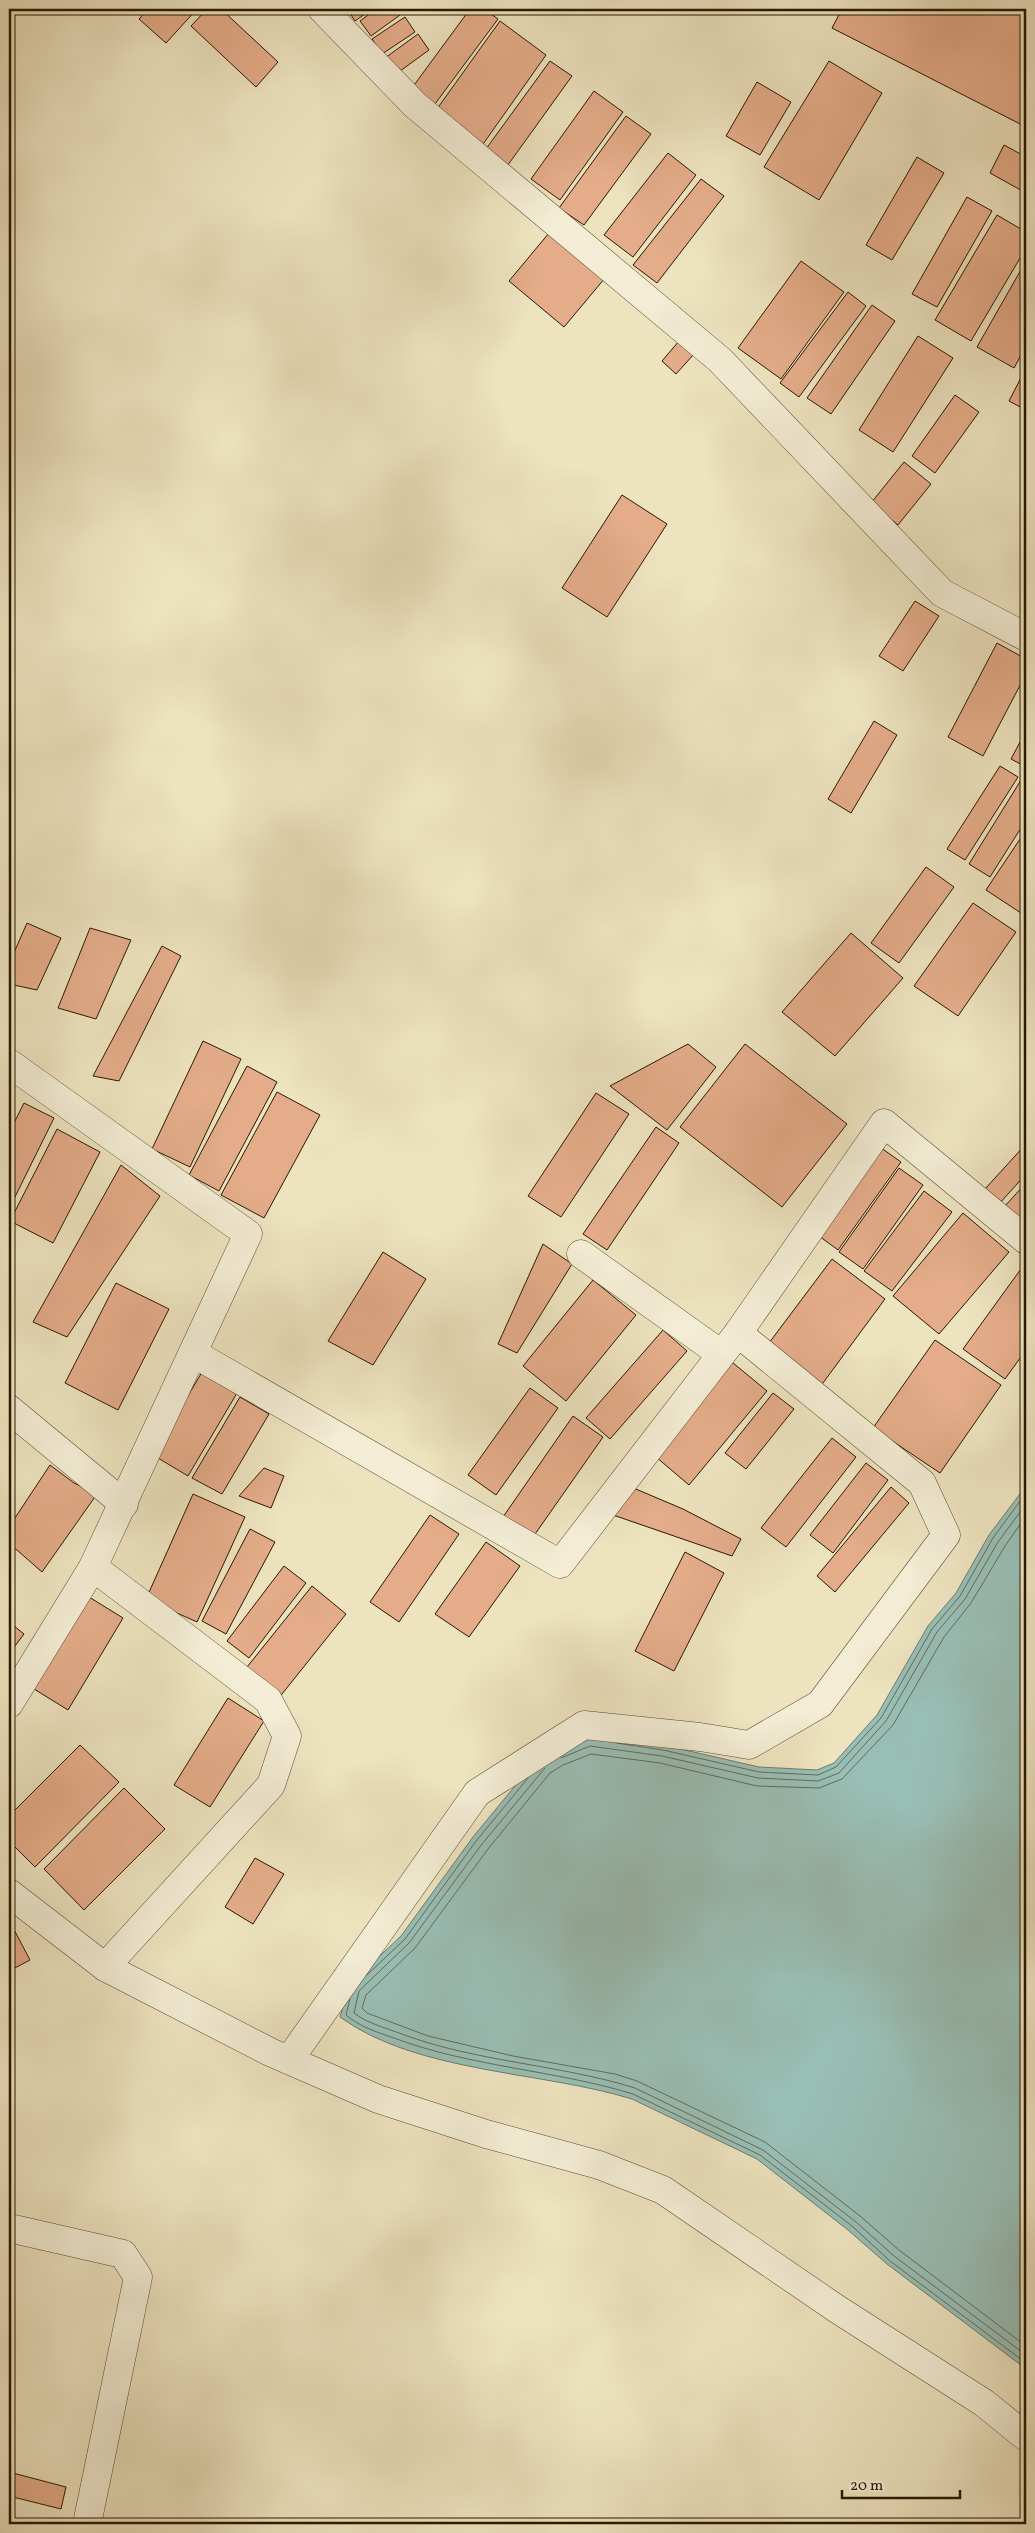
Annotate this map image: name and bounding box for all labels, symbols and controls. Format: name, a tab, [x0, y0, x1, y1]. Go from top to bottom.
scale bar	[842, 2468, 960, 2500]
text: 20 m	[850, 2476, 883, 2497]

